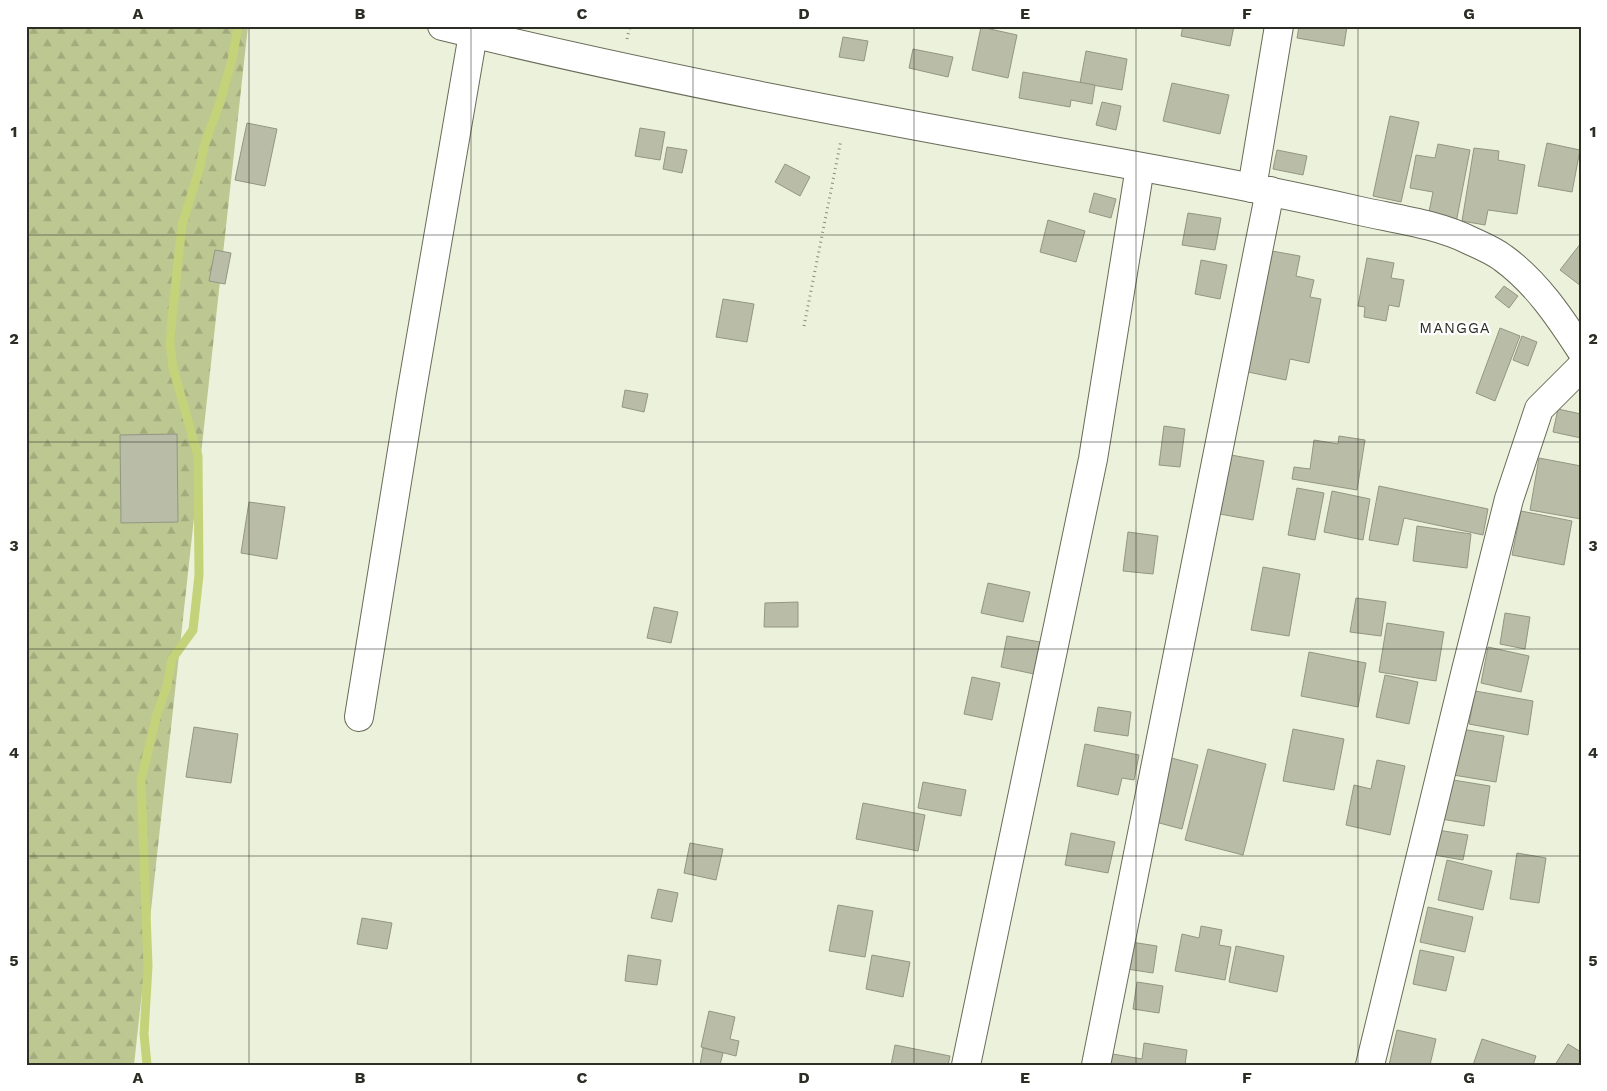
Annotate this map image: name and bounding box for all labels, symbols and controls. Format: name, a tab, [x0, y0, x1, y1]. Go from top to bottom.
text: A	[133, 4, 144, 23]
text: B	[355, 4, 366, 23]
text: C	[577, 4, 588, 23]
text: D	[798, 4, 810, 23]
text: E	[1020, 4, 1030, 23]
text: F	[1242, 4, 1252, 23]
text: G	[1463, 4, 1475, 23]
text: 1	[11, 122, 17, 141]
text: 1	[1590, 122, 1596, 141]
district label: MANGGA	[1419, 319, 1491, 337]
text: 2	[9, 329, 19, 348]
text: 2	[1588, 329, 1598, 348]
text: 3	[9, 536, 19, 555]
text: 3	[1588, 536, 1598, 555]
text: 4	[9, 743, 19, 762]
text: 4	[1588, 743, 1598, 762]
text: 5	[9, 951, 19, 970]
text: 5	[1588, 951, 1598, 970]
text: A	[133, 1068, 144, 1087]
text: B	[355, 1068, 366, 1087]
text: C	[577, 1068, 588, 1087]
text: D	[798, 1068, 810, 1087]
text: E	[1020, 1068, 1030, 1087]
text: F	[1242, 1068, 1252, 1087]
text: G	[1463, 1068, 1475, 1087]

